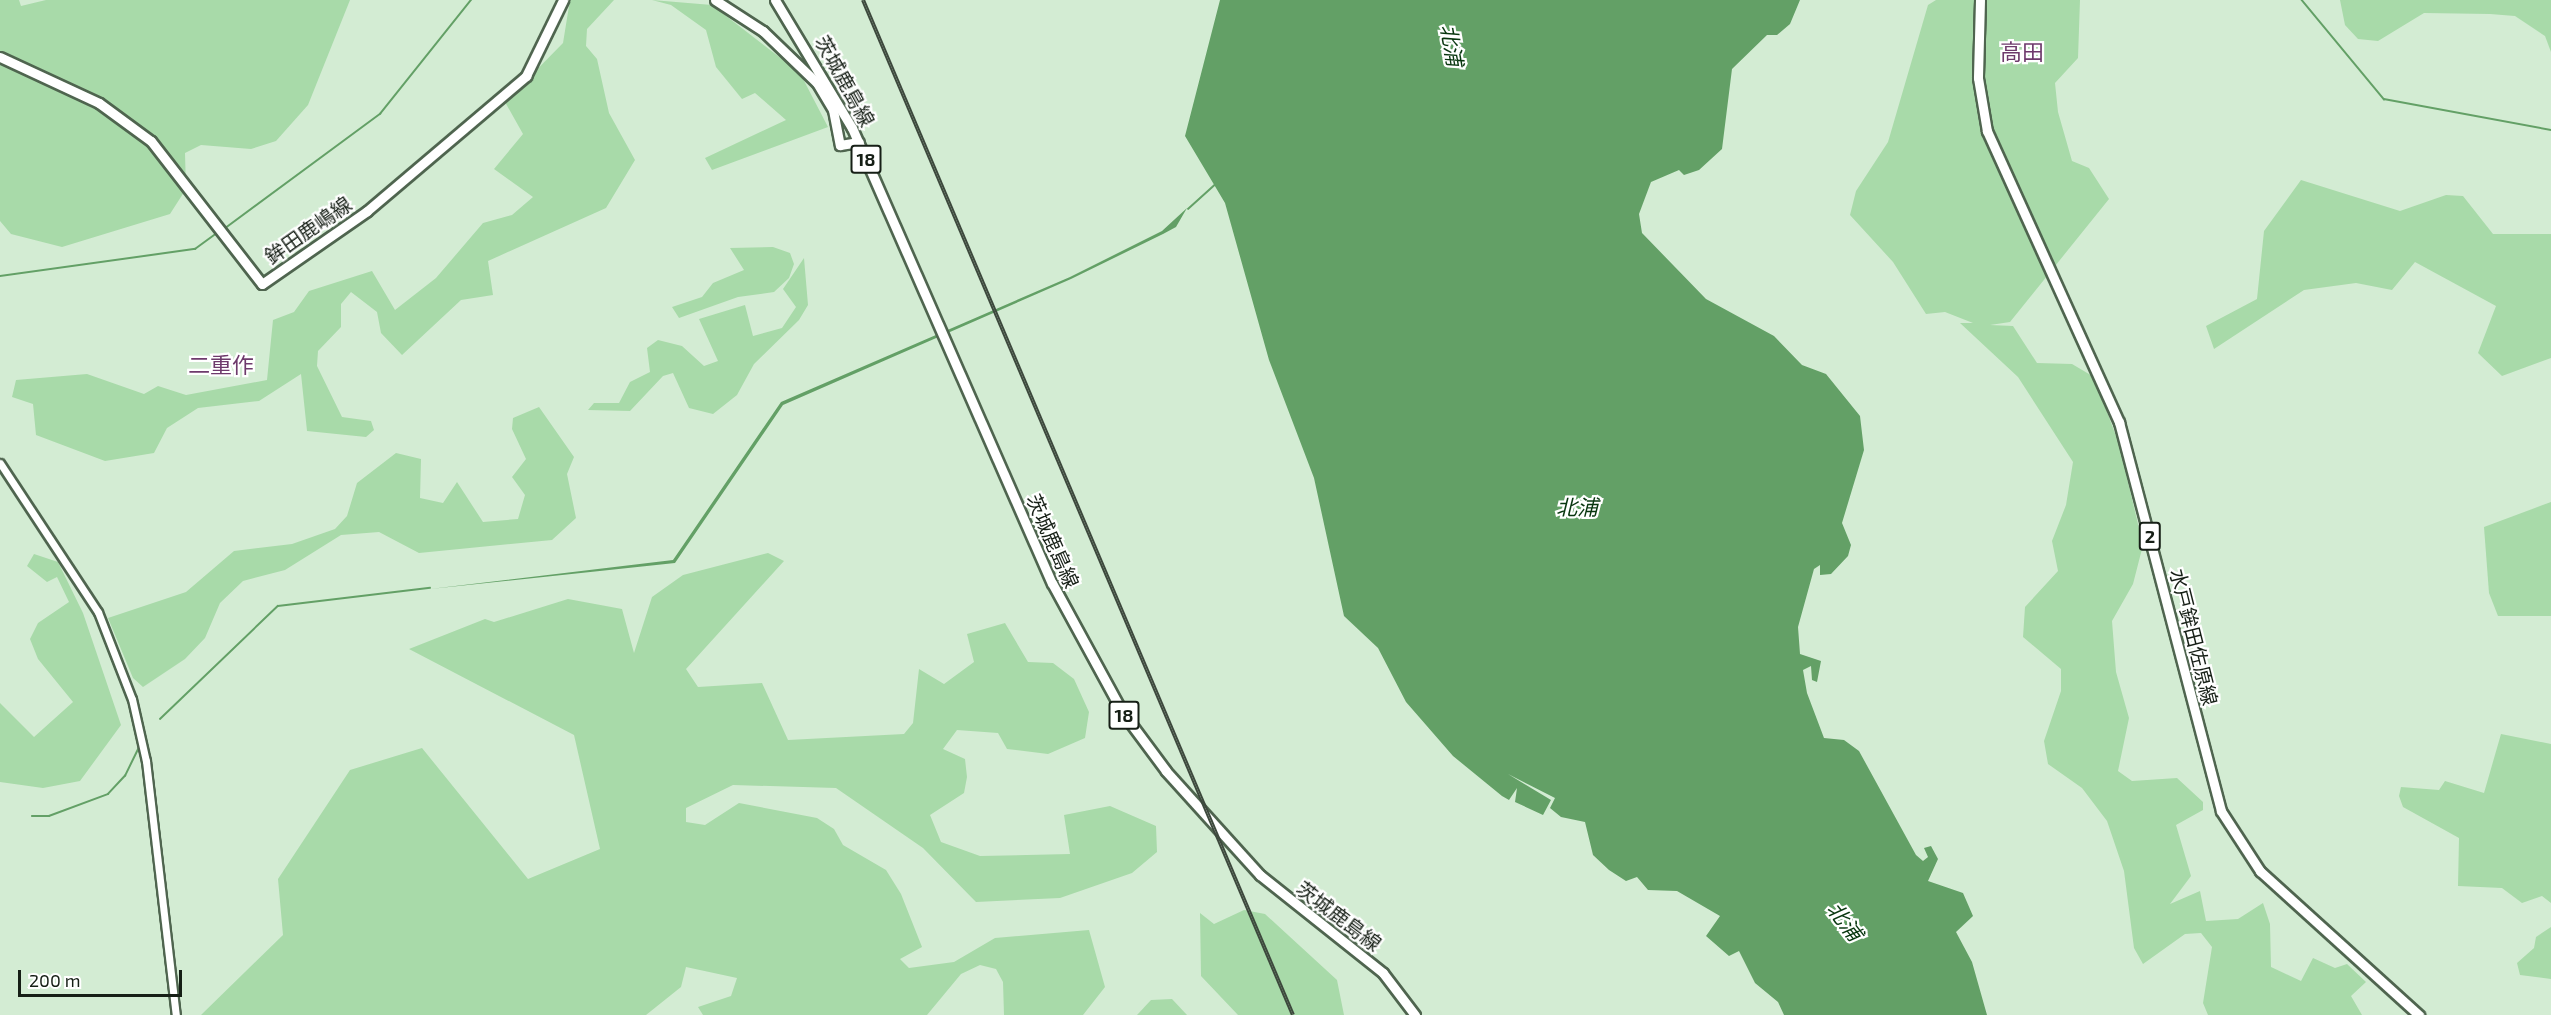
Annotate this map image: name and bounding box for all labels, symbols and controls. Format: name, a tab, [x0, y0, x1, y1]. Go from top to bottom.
water label: 北浦	[1436, 22, 1468, 68]
street label: 茨城鹿島線	[810, 31, 880, 131]
district label: 高田	[2000, 39, 2044, 65]
road number: 18	[850, 144, 882, 174]
street label: 鉾田鹿嶋線	[260, 191, 356, 269]
district label: 二重作	[188, 352, 254, 378]
street label: 茨城鹿島線	[1022, 490, 1084, 592]
water label: 北浦	[1556, 494, 1598, 520]
road number: 2	[2138, 521, 2162, 551]
street label: 水戸鉾田佐原線	[2165, 566, 2223, 708]
road number: 18	[1108, 700, 1140, 730]
street label: 茨城鹿島線	[1292, 876, 1386, 956]
water label: 北浦	[1822, 897, 1868, 945]
scale bar	[21, 958, 184, 996]
text: 200 m	[29, 969, 81, 991]

